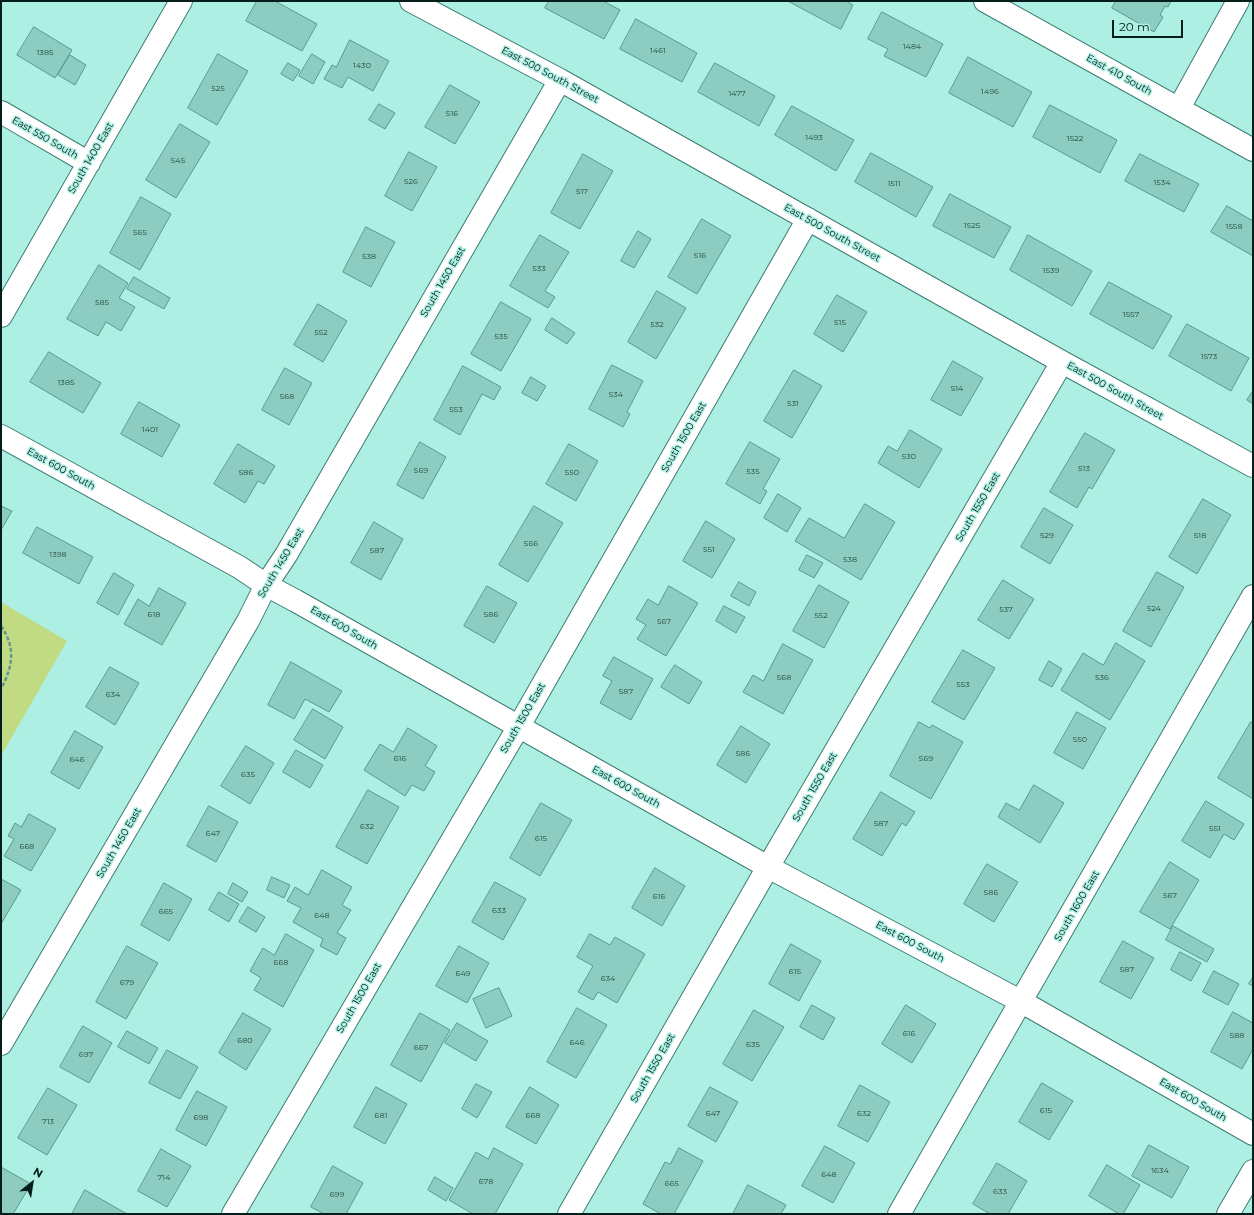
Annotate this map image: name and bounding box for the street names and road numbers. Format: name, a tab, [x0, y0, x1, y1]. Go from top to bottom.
street label: East 500 South Street	[499, 44, 601, 106]
street label: East 410 South	[1084, 52, 1154, 98]
street label: East 550 South	[10, 114, 80, 162]
street label: South 1400 East	[66, 120, 116, 196]
street label: East 500 South Street	[782, 201, 882, 265]
street label: South 1450 East	[418, 245, 468, 319]
street label: East 500 South Street	[1065, 359, 1165, 423]
street label: South 1500 East	[659, 400, 709, 474]
street label: East 600 South	[25, 445, 97, 493]
street label: South 1550 East	[953, 470, 1003, 544]
street label: South 1450 East	[255, 526, 307, 600]
street label: East 600 South	[308, 604, 380, 652]
street label: South 1500 East	[498, 681, 548, 755]
street label: South 1550 East	[790, 750, 840, 824]
street label: East 600 South	[590, 763, 662, 811]
street label: South 1450 East	[94, 806, 144, 880]
street label: South 1600 East	[1052, 869, 1102, 943]
street label: East 600 South	[874, 919, 946, 965]
street label: South 1500 East	[334, 961, 384, 1035]
street label: South 1550 East	[628, 1031, 678, 1105]
street label: East 600 South	[1157, 1076, 1229, 1124]

